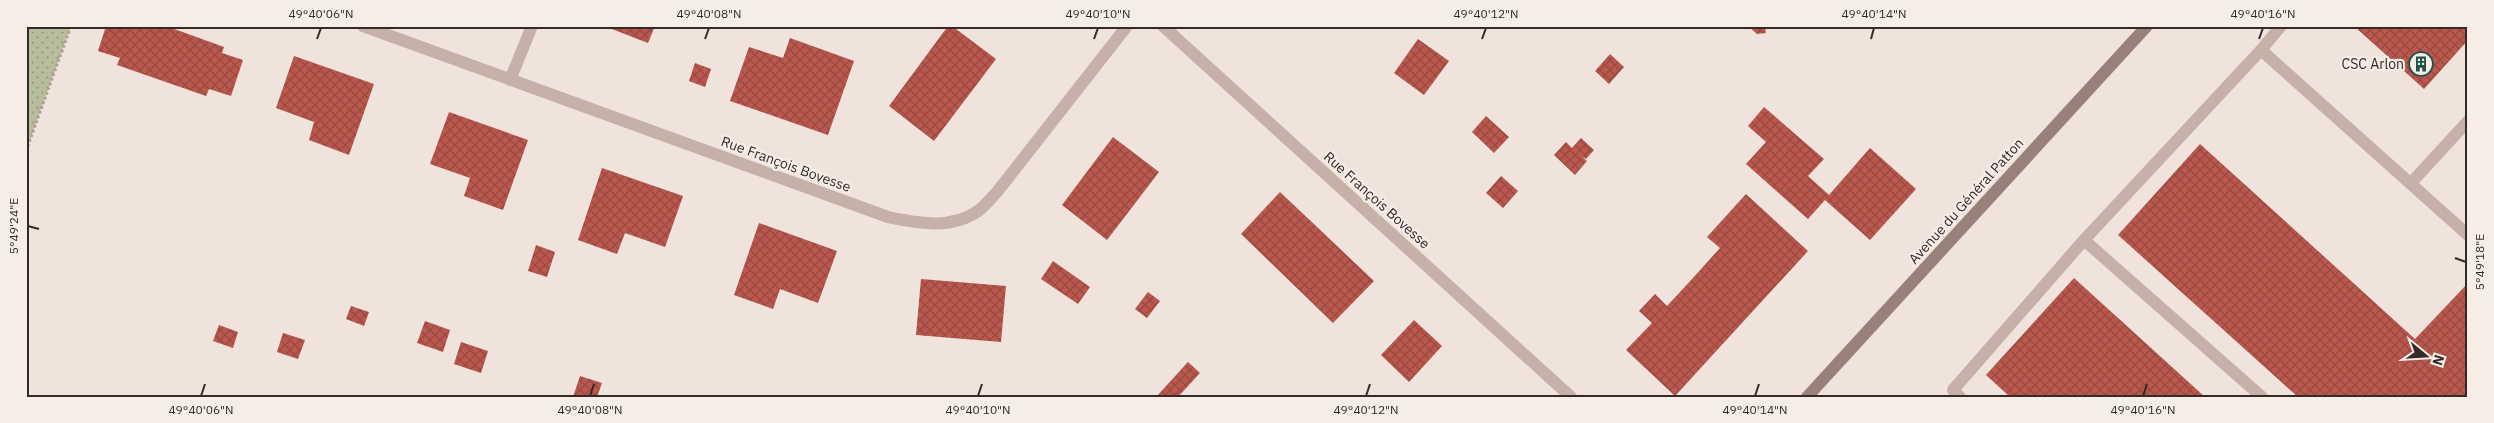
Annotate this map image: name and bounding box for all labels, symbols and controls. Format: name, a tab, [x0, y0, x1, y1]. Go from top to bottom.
text: 49°40'06"N	[288, 6, 354, 21]
text: 49°40'08"N	[676, 6, 742, 21]
text: 49°40'10"N	[1065, 6, 1131, 21]
text: 49°40'12"N	[1453, 6, 1519, 21]
text: 49°40'14"N	[1841, 6, 1907, 21]
text: 49°40'16"N	[2230, 6, 2296, 21]
building icon: CSC Arlon	[2408, 51, 2434, 77]
place label: CSC Arlon	[2341, 55, 2404, 73]
street label: Rue François Bovesse	[719, 132, 854, 196]
street label: Avenue du Général Patton	[1905, 134, 2027, 268]
street label: Rue François Bovesse	[1320, 147, 1434, 253]
text: 5°49'24"E	[6, 198, 21, 254]
text: 5°49'18"E	[2472, 234, 2487, 290]
north arrow	[2402, 330, 2452, 380]
text: N	[2428, 352, 2448, 368]
text: 49°40'06"N	[168, 402, 234, 417]
text: 49°40'08"N	[557, 402, 623, 417]
text: 49°40'10"N	[945, 402, 1011, 417]
text: 49°40'12"N	[1333, 402, 1399, 417]
text: 49°40'14"N	[1722, 402, 1788, 417]
text: 49°40'16"N	[2110, 402, 2176, 417]

